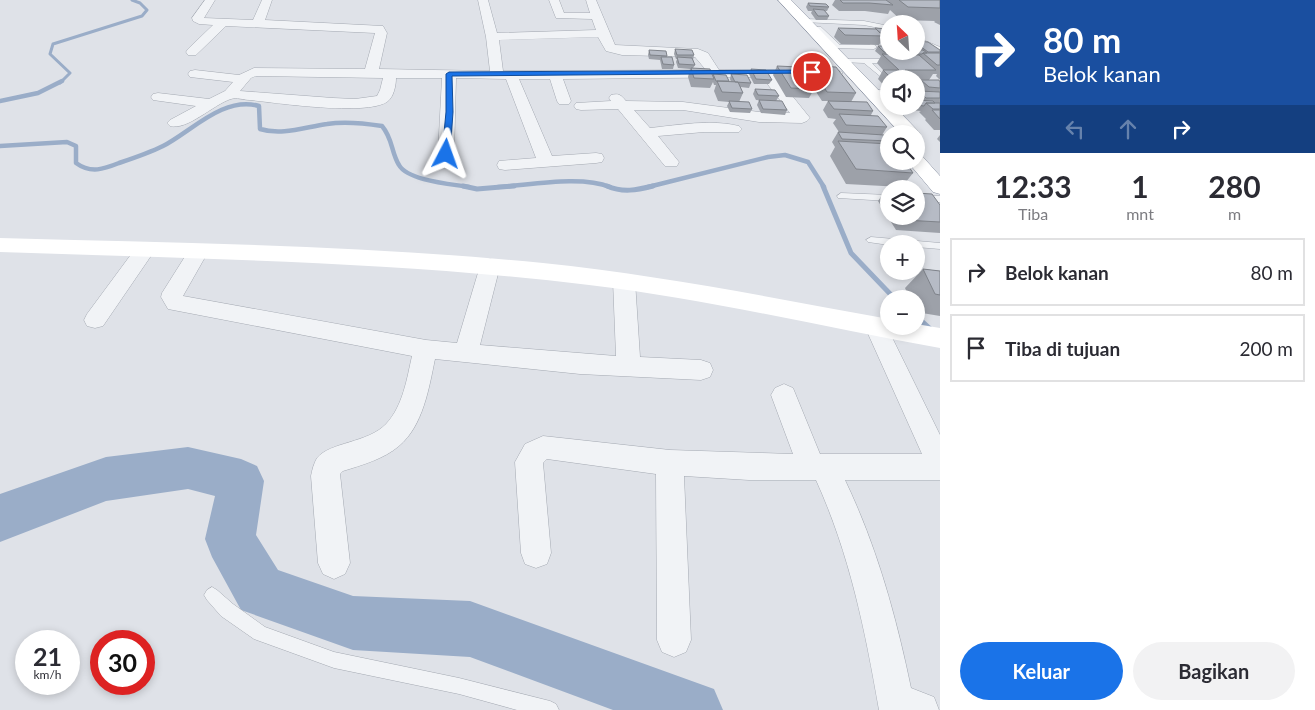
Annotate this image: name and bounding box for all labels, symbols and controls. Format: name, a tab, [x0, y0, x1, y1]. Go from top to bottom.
north arrow	[880, 15, 925, 60]
map controls	[880, 15, 925, 335]
text: 80 m	[1043, 18, 1121, 60]
icon: right	[960, 20, 1025, 85]
pin	[791, 51, 833, 93]
icon: arrive	[798, 58, 826, 86]
text: Belok kanan	[1043, 60, 1161, 87]
button: sound	[880, 70, 925, 115]
icon: left	[1061, 115, 1089, 143]
icon: ahead	[1114, 115, 1142, 143]
icon: right	[1167, 115, 1195, 143]
button: search	[880, 125, 925, 170]
position arrow	[419, 127, 471, 179]
text: 12:33	[994, 168, 1072, 204]
text: 1	[1131, 168, 1149, 204]
text: 280	[1208, 168, 1261, 204]
button: layers	[880, 180, 925, 225]
text: Tiba	[1018, 204, 1048, 223]
text: mnt	[1126, 204, 1154, 223]
text: m	[1228, 204, 1241, 223]
button: +	[880, 235, 925, 280]
icon: right	[962, 258, 990, 286]
text: Belok kanan	[1005, 261, 1109, 284]
text: 80 m	[1250, 261, 1293, 284]
button: −	[880, 290, 925, 335]
icon: arrive	[962, 334, 990, 362]
text: Tiba di tujuan	[1005, 337, 1120, 360]
text: 200 m	[1239, 337, 1293, 360]
speed limit sign: 30	[90, 630, 155, 695]
text: 21	[33, 641, 62, 671]
button: Keluar	[960, 642, 1123, 700]
button: Bagikan	[1133, 642, 1295, 700]
text: km/h	[33, 667, 62, 682]

